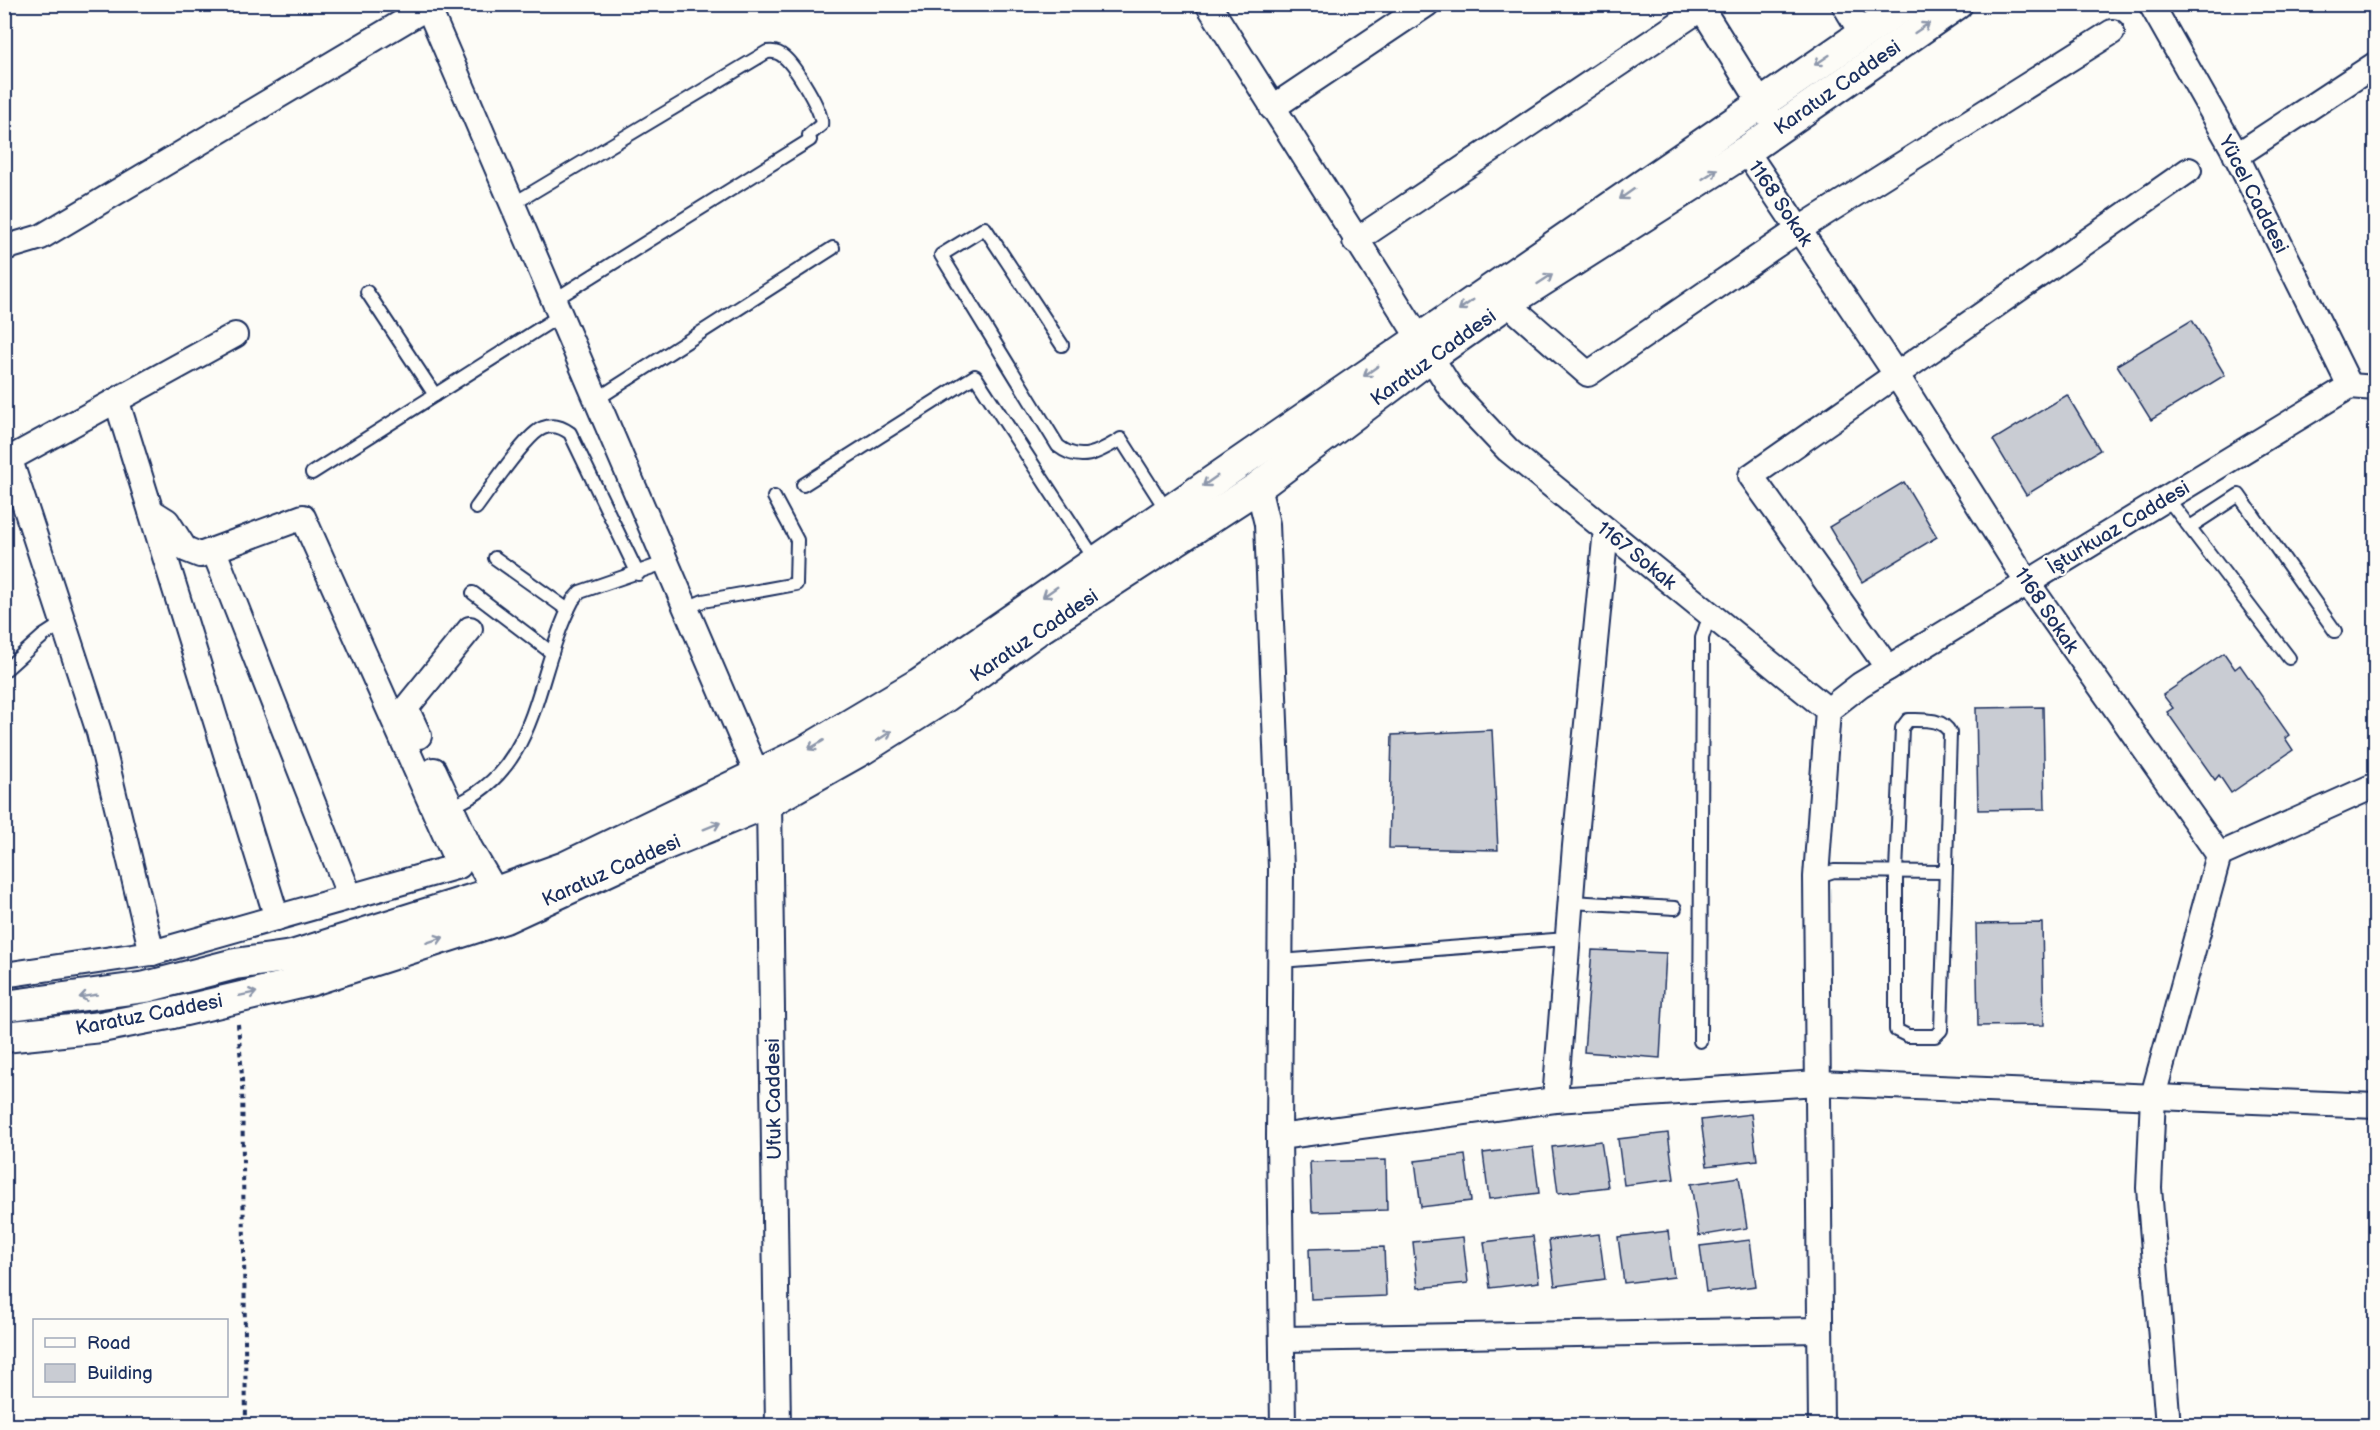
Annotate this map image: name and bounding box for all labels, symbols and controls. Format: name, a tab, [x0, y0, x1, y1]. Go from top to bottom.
one-way arrow	[1914, 22, 1930, 34]
street label: Karatuz Caddesi	[1770, 35, 1906, 140]
one-way arrow	[1814, 54, 1831, 66]
street label: Yücel Caddesi	[2213, 131, 2293, 257]
street label: 1168 Sokak	[1743, 156, 1818, 251]
one-way arrow	[1701, 167, 1718, 179]
one-way arrow	[1619, 188, 1635, 200]
one-way arrow	[1537, 273, 1553, 285]
one-way arrow	[1458, 299, 1475, 311]
street label: Karatuz Caddesi	[1366, 304, 1501, 411]
one-way arrow	[1363, 365, 1379, 377]
one-way arrow	[1203, 475, 1219, 487]
street label: İşturkuaz Caddesi	[2042, 475, 2194, 580]
street label: 1167 Sokak	[1592, 516, 1681, 595]
street label: 1168 Sokak	[2009, 563, 2084, 658]
street label: Karatuz Caddesi	[966, 584, 1103, 687]
one-way arrow	[1042, 586, 1059, 598]
one-way arrow	[876, 730, 892, 742]
one-way arrow	[808, 739, 825, 751]
one-way arrow	[702, 820, 720, 831]
street label: Karatuz Caddesi	[538, 830, 684, 912]
one-way arrow	[425, 934, 444, 945]
one-way arrow	[237, 988, 257, 999]
street label: Karatuz Caddesi	[74, 989, 225, 1041]
one-way arrow	[79, 991, 99, 1002]
street label: Ufuk Caddesi	[761, 1038, 787, 1160]
legend	[33, 1319, 228, 1397]
text: Road	[87, 1333, 131, 1354]
text: Building	[87, 1363, 153, 1384]

